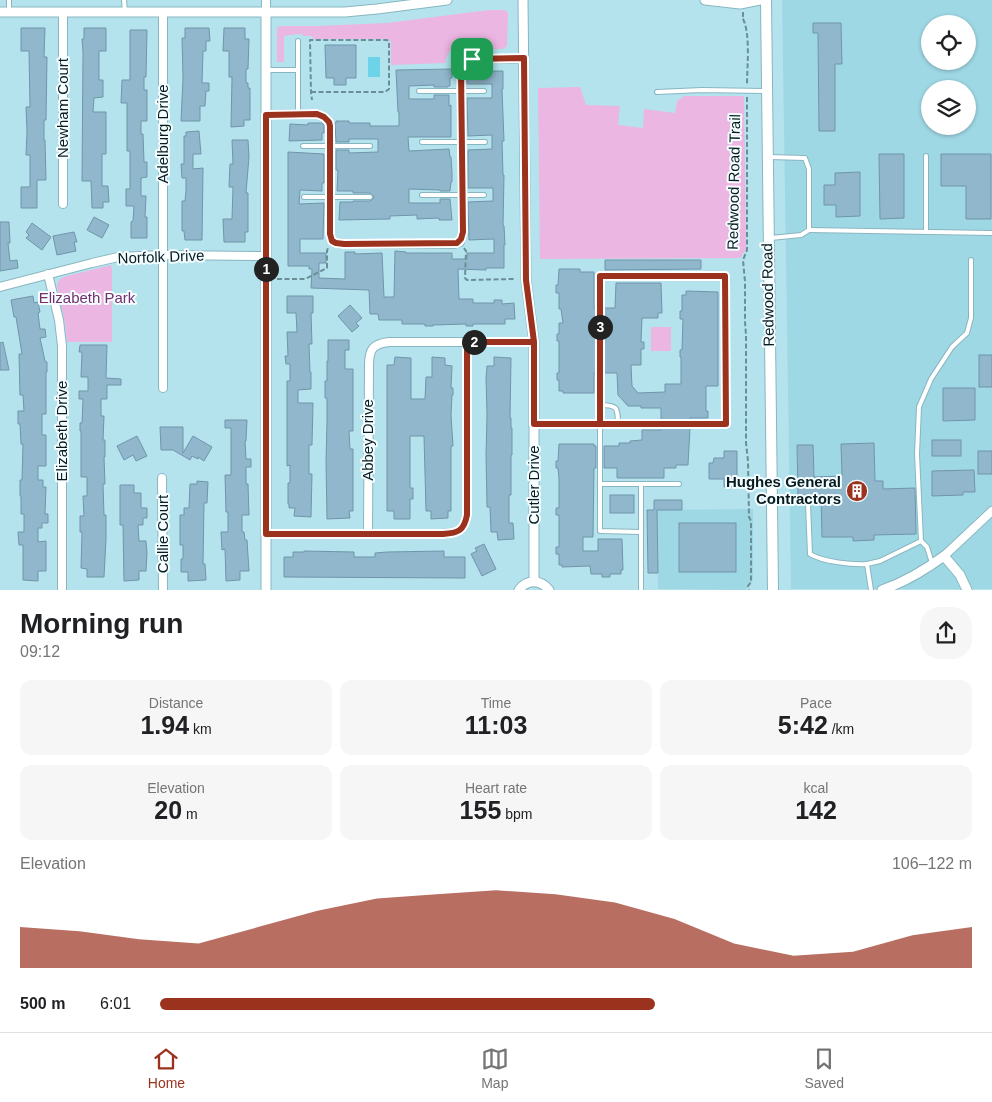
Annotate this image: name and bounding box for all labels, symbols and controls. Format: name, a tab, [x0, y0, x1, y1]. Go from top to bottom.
map controls	[921, 15, 976, 135]
button: locate	[921, 15, 976, 70]
pin	[451, 38, 493, 80]
icon: arrive	[458, 45, 486, 73]
street label: Newham Court	[54, 57, 71, 158]
button: layers	[921, 80, 976, 135]
street label: Adelburg Drive	[154, 84, 171, 184]
street label: Redwood Road Trail	[724, 114, 743, 250]
street label: Redwood Road	[758, 243, 777, 347]
street label: Norfolk Drive	[117, 246, 205, 267]
pin: 1	[254, 256, 278, 282]
text: 1	[263, 261, 270, 277]
park label: Elizabeth Park	[39, 289, 136, 306]
pin: 3	[588, 314, 612, 340]
text: 3	[597, 319, 604, 335]
pin: 2	[462, 330, 486, 354]
text: 2	[471, 334, 478, 350]
street label: Elizabeth Drive	[53, 381, 70, 481]
street label: Abbey Drive	[359, 399, 376, 481]
street label: Cutler Drive	[525, 445, 542, 525]
place label: Hughes General Contractors	[726, 473, 841, 507]
building icon: Hughes General Contractors	[845, 479, 869, 503]
street label: Callie Court	[154, 494, 171, 573]
button: share	[920, 607, 972, 659]
text: Morning run	[20, 608, 183, 639]
text: 09:12	[20, 643, 60, 660]
text: Distance	[149, 695, 203, 711]
text: Time	[481, 695, 511, 711]
text: Pace	[800, 695, 832, 711]
text: 1.94	[140, 711, 189, 739]
text: 11:03	[465, 711, 527, 739]
text: 5:42	[778, 711, 828, 739]
text: km	[189, 721, 212, 737]
text: /km	[828, 721, 854, 737]
text: Elevation	[147, 780, 205, 796]
text: Heart rate	[465, 780, 527, 796]
text: kcal	[804, 780, 828, 796]
text: 20	[154, 796, 182, 824]
text: 155	[460, 796, 501, 824]
text: 142	[795, 796, 837, 824]
text: m	[182, 806, 198, 822]
text: bpm	[501, 806, 532, 822]
text: Elevation	[20, 855, 86, 872]
text: 106–122 m	[892, 855, 972, 872]
text: 500 m	[20, 995, 65, 1012]
text: 6:01	[100, 995, 131, 1012]
tab: Home	[148, 1045, 185, 1091]
tab: Map	[481, 1045, 509, 1091]
tab: Saved	[804, 1045, 844, 1091]

